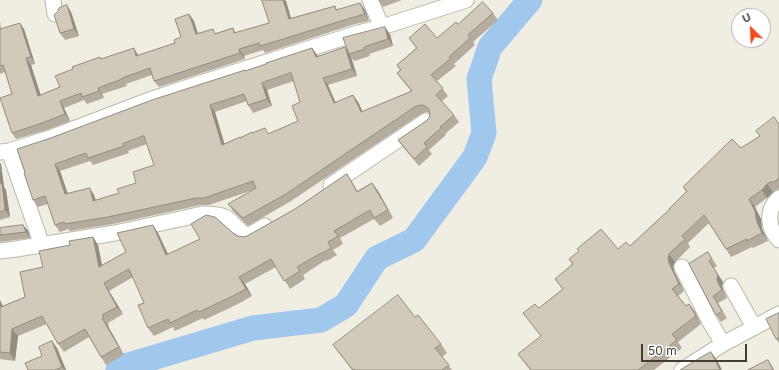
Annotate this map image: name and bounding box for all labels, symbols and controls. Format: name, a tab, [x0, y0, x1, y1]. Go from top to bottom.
north arrow	[731, 8, 771, 48]
text: U	[740, 10, 753, 26]
scale bar	[643, 336, 749, 362]
text: 50 m	[648, 343, 677, 358]

